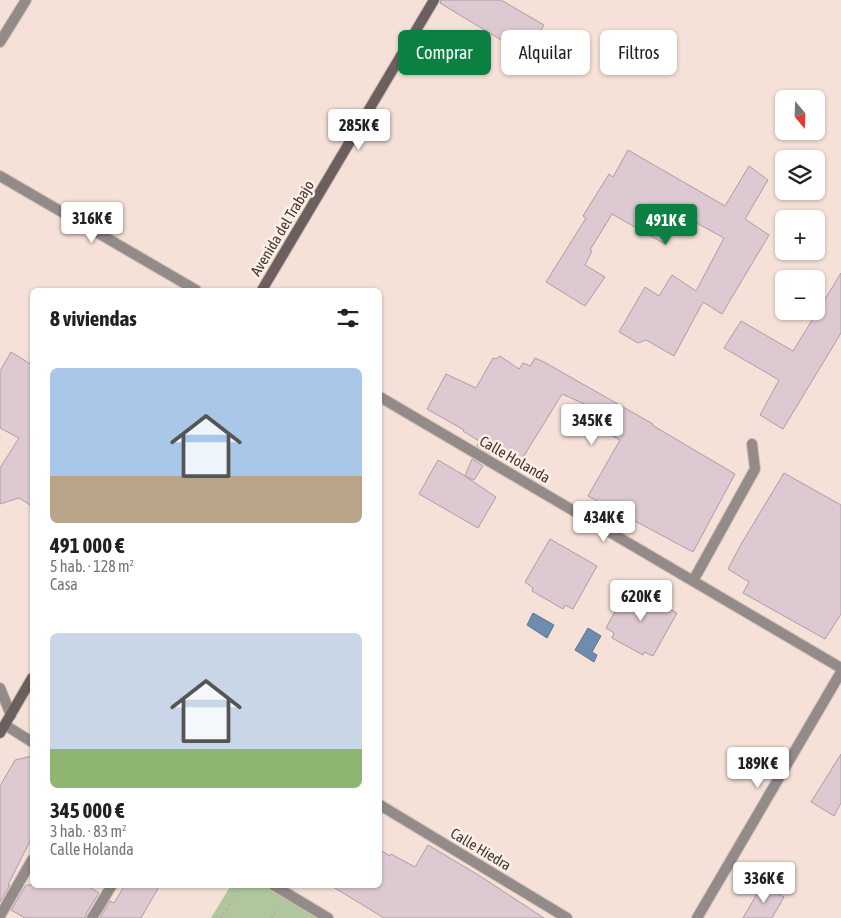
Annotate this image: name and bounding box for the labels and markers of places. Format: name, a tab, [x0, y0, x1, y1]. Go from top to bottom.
pin: 285K €	[318, 108, 400, 151]
pin: 316K €	[51, 202, 133, 244]
pin: 491K €	[625, 204, 707, 246]
pin: 345K €	[551, 404, 633, 446]
pin: 434K €	[563, 500, 645, 543]
pin: 620K €	[600, 580, 682, 622]
pin: 189K €	[717, 746, 799, 789]
pin: 336K €	[723, 862, 805, 904]

